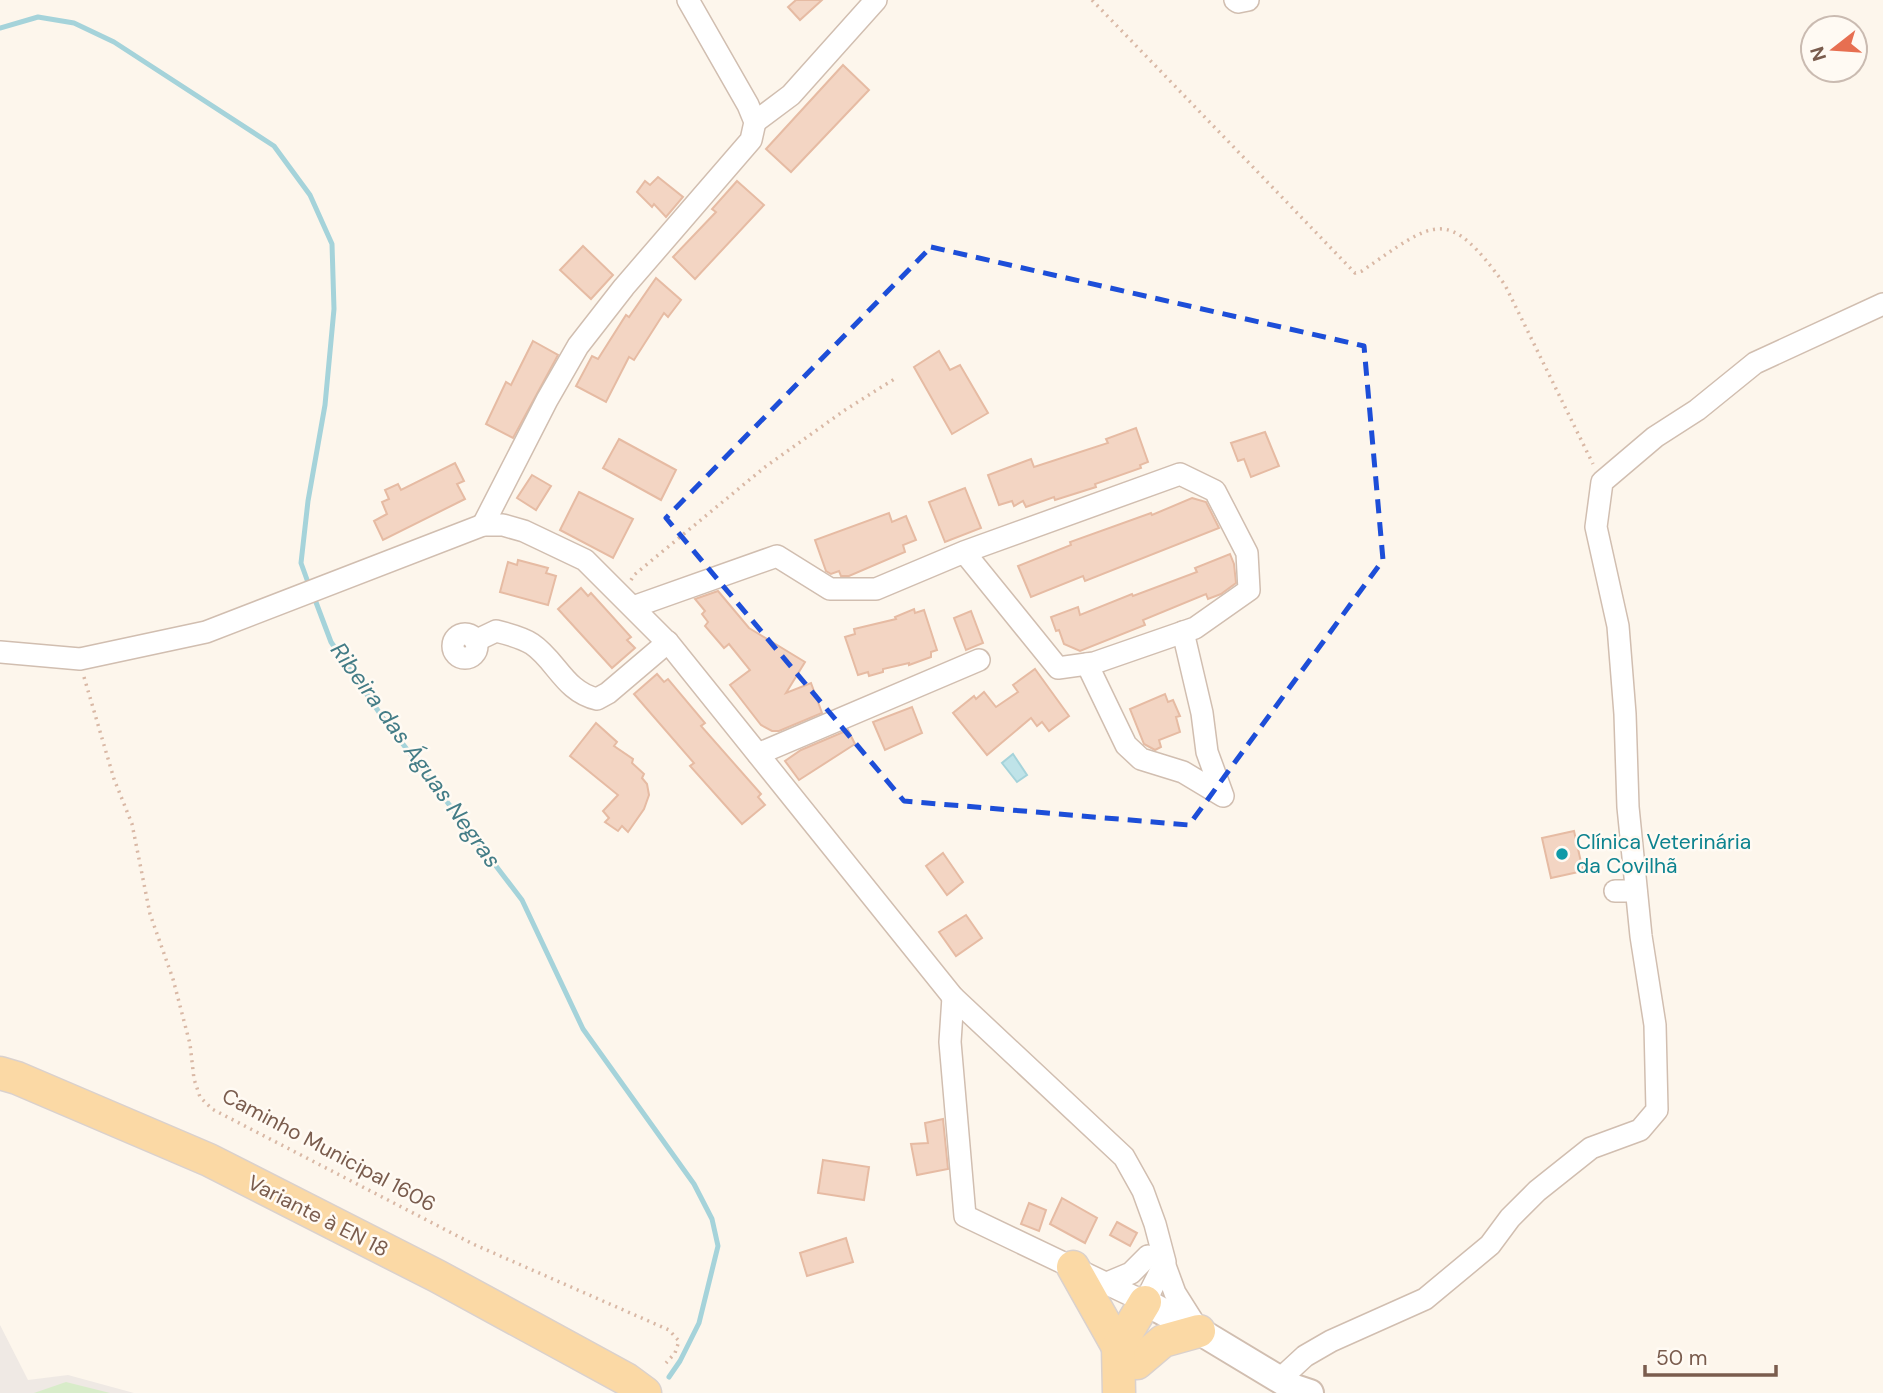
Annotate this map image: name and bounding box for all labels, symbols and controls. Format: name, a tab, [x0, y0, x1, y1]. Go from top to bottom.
north arrow	[1799, 14, 1869, 84]
text: N	[1804, 44, 1832, 64]
water label: Ribeira das Águas Negras	[324, 636, 508, 874]
place label: Clínica Veterinária da Covilhã	[1576, 828, 1751, 880]
marker: Clínica Veterinária da Covilhã	[1554, 846, 1570, 862]
street label: Caminho Municipal 1606	[217, 1082, 441, 1218]
street label: Variante à EN 18	[243, 1168, 393, 1264]
scale bar	[1645, 1334, 1776, 1378]
text: 50 m	[1656, 1344, 1707, 1372]

